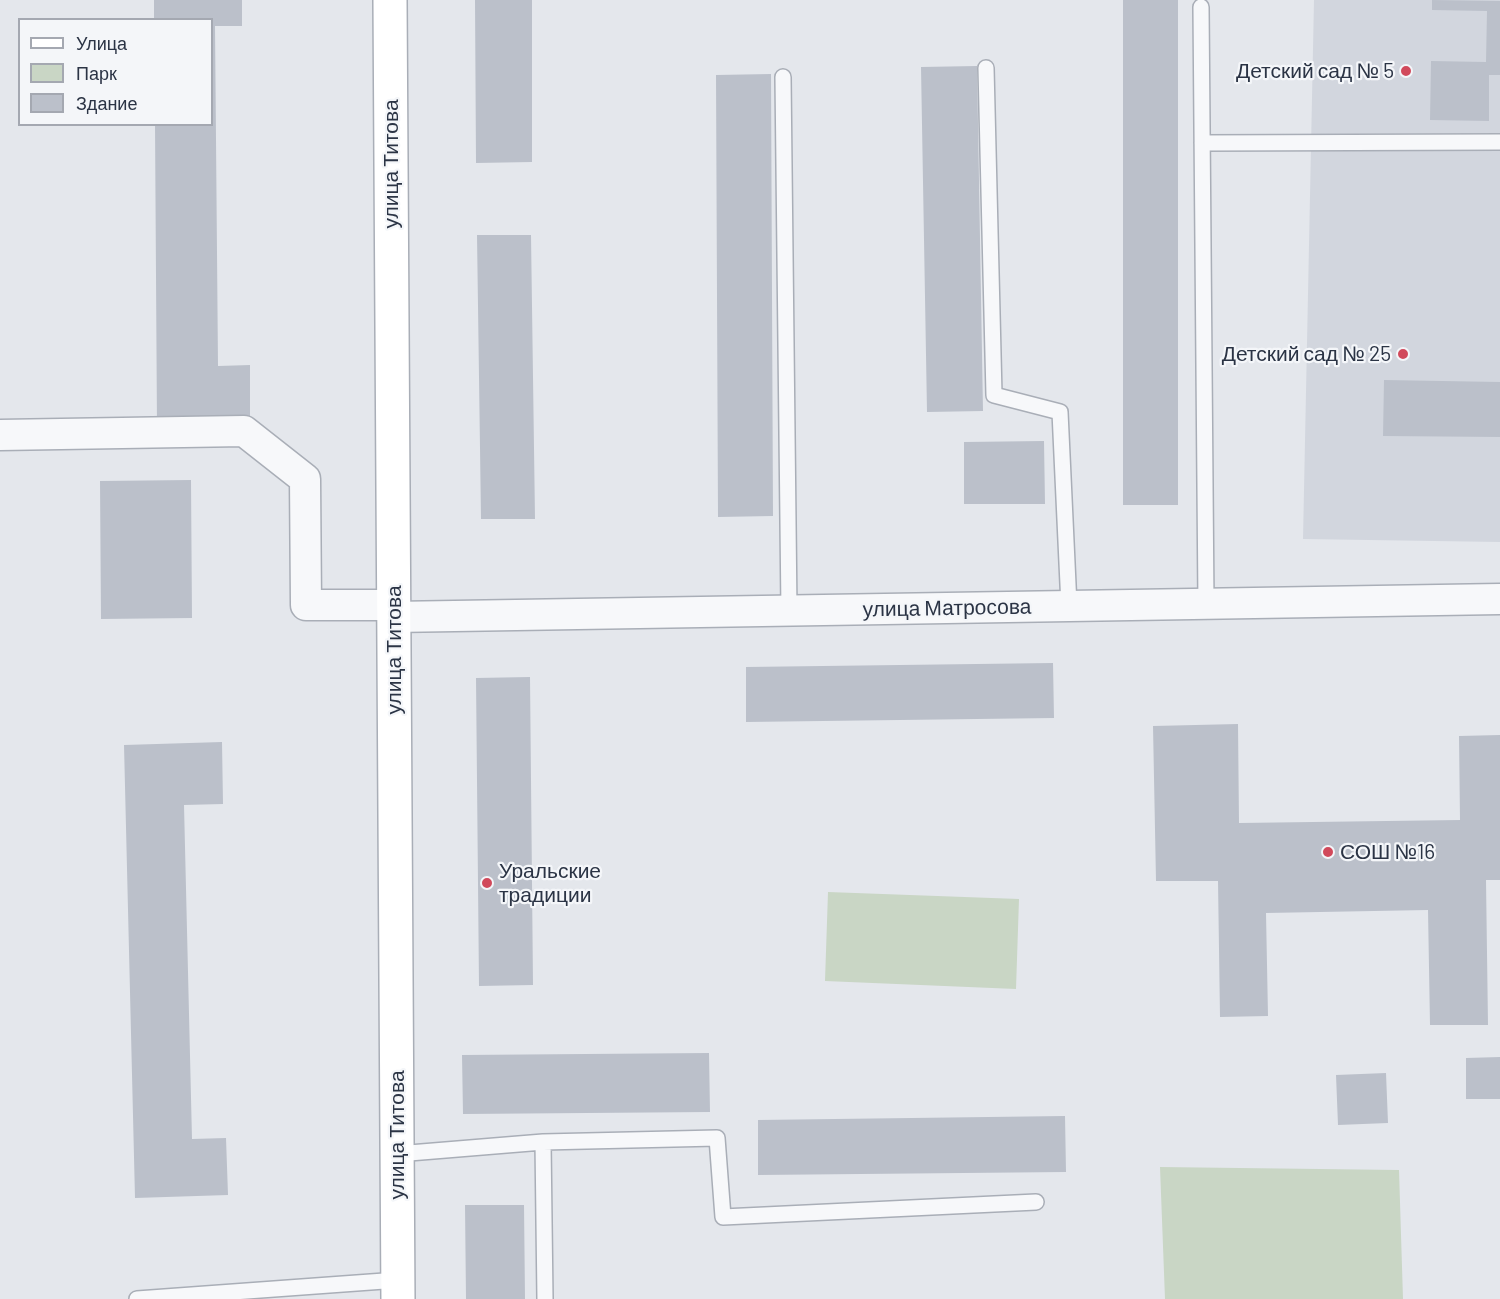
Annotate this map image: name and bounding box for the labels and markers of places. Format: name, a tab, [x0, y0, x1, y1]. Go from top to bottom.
place label: Детский сад № 5	[1236, 58, 1394, 84]
marker: Детский сад № 5	[1399, 64, 1413, 78]
place label: Детский сад № 25	[1222, 341, 1391, 367]
marker: Детский сад № 25	[1396, 347, 1410, 361]
place label: СОШ №16	[1340, 839, 1435, 865]
marker: СОШ №16	[1321, 845, 1335, 859]
place label: Уральские традиции	[499, 858, 601, 908]
marker: Уральские традиции	[480, 876, 494, 890]

